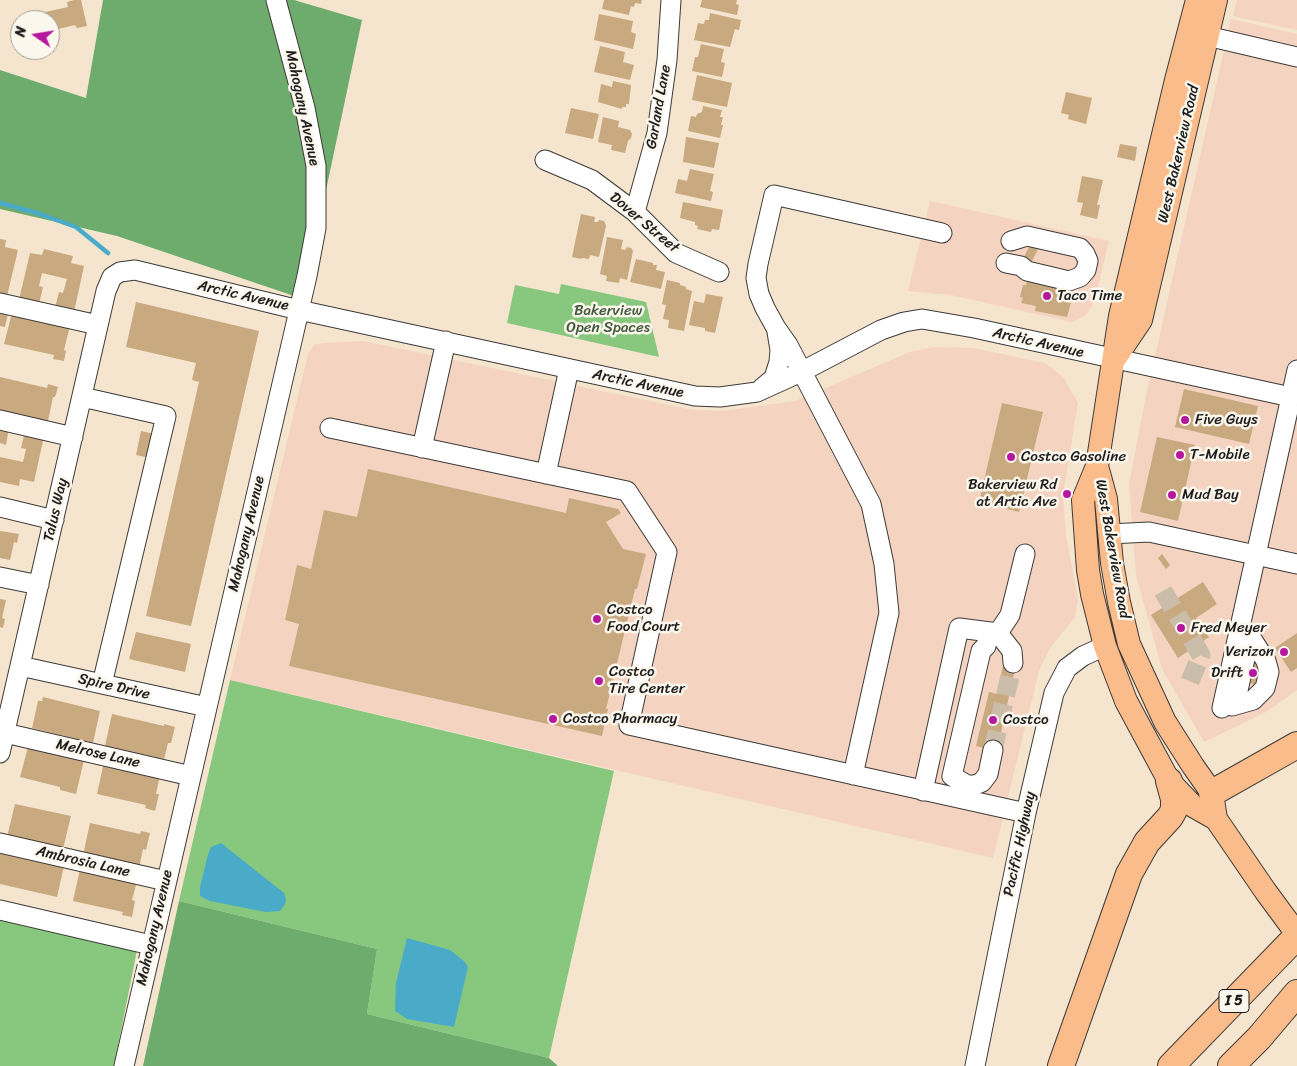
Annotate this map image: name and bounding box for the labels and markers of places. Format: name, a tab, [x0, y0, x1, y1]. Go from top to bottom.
place label: Taco Time	[1057, 287, 1122, 305]
marker: Taco Time	[1041, 290, 1053, 302]
place label: Five Guys	[1195, 411, 1258, 429]
marker: Five Guys	[1179, 414, 1191, 426]
place label: T-Mobile	[1190, 446, 1250, 464]
place label: Costco Gasoline	[1021, 448, 1126, 466]
marker: T-Mobile	[1174, 449, 1186, 461]
marker: Costco Gasoline	[1005, 451, 1017, 463]
place label: Bakerview Rd at Artic Ave	[968, 476, 1057, 511]
place label: Mud Bay	[1182, 486, 1239, 504]
marker: Bakerview Rd at Artic Ave	[1061, 488, 1073, 500]
marker: Mud Bay	[1166, 489, 1178, 501]
place label: Costco Food Court	[607, 601, 680, 636]
marker: Costco Food Court	[591, 613, 603, 625]
place label: Fred Meyer	[1191, 619, 1266, 637]
marker: Fred Meyer	[1175, 622, 1187, 634]
place label: Verizon	[1226, 643, 1274, 661]
marker: Verizon	[1278, 646, 1290, 658]
place label: Costco Tire Center	[609, 663, 685, 698]
place label: Drift	[1211, 664, 1243, 682]
marker: Drift	[1247, 667, 1259, 679]
marker: Costco Tire Center	[593, 675, 605, 687]
place label: Costco Pharmacy	[563, 710, 677, 728]
place label: Costco	[1003, 711, 1049, 729]
marker: Costco Pharmacy	[547, 713, 559, 725]
marker: Costco	[987, 714, 999, 726]

